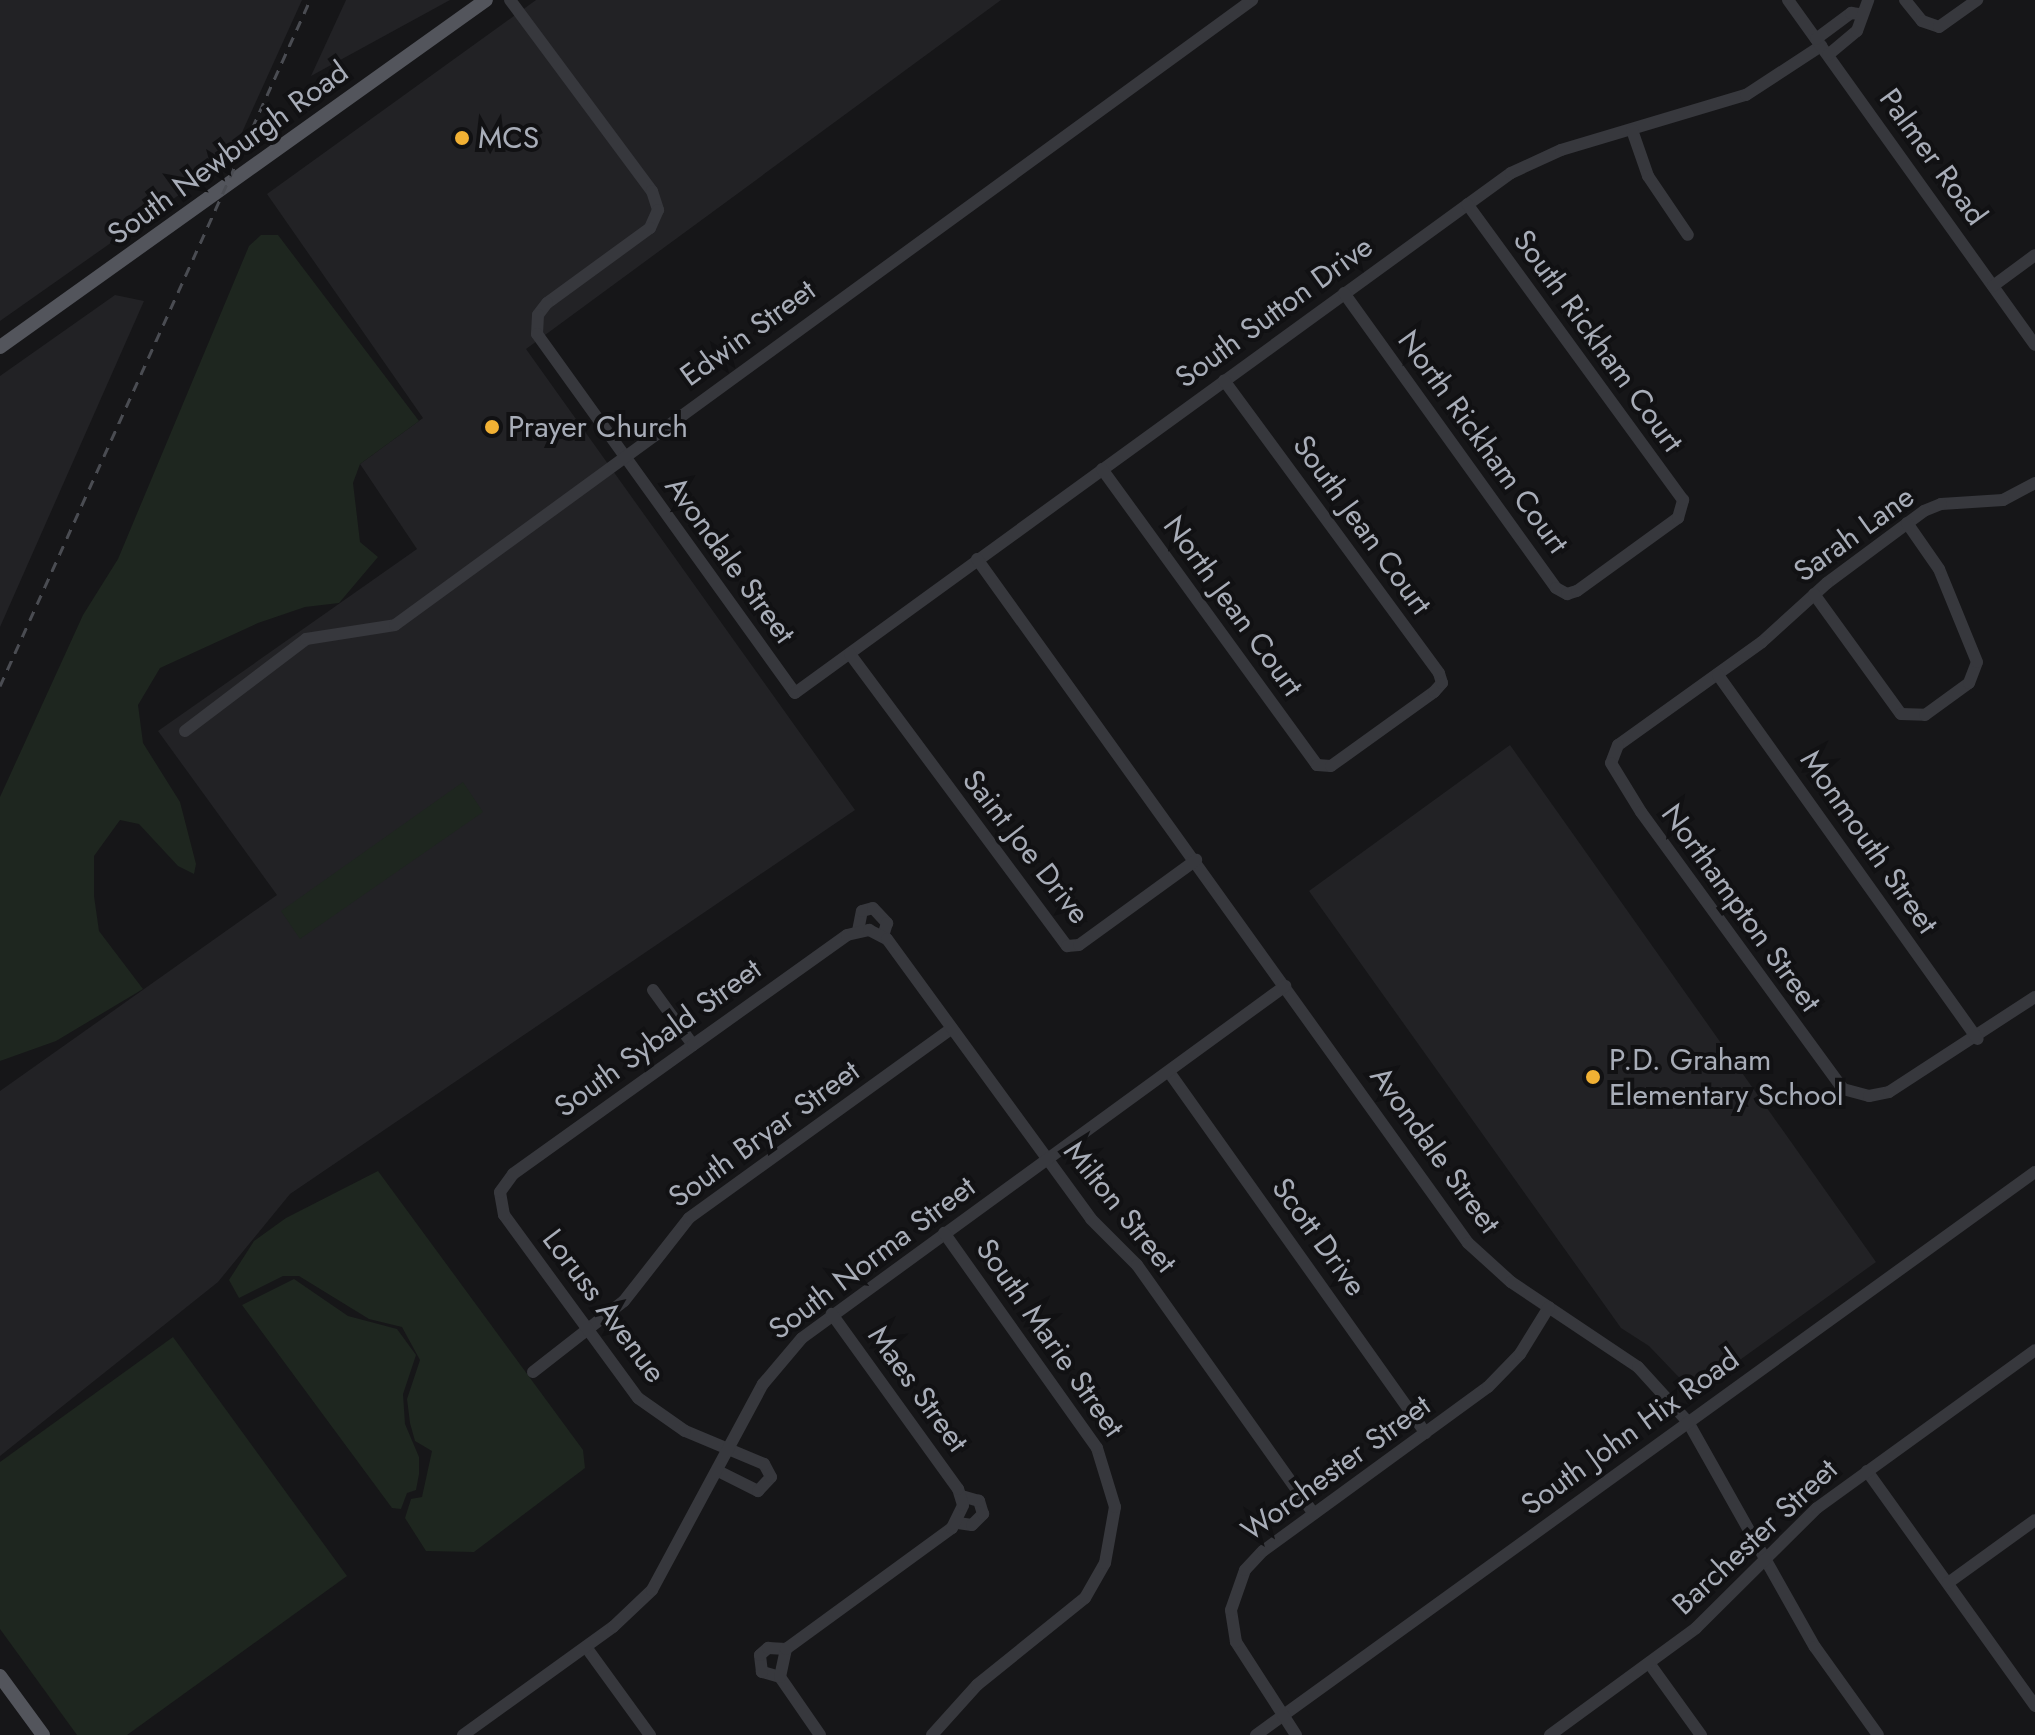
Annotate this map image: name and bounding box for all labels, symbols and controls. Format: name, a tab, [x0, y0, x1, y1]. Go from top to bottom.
street label: South Newburgh Road	[101, 54, 355, 252]
street label: Palmer Road	[1871, 82, 1995, 232]
place label: MCS	[478, 120, 539, 156]
marker: MCS	[453, 129, 471, 147]
street label: South Rickham Court	[1505, 223, 1691, 459]
street label: South Sutton Drive	[1168, 228, 1380, 396]
street label: Edwin Street	[673, 272, 823, 394]
street label: North Rickham Court	[1390, 324, 1576, 560]
place label: Prayer Church	[508, 409, 688, 445]
marker: Prayer Church	[483, 418, 501, 436]
street label: South Jean Court	[1285, 428, 1439, 622]
street label: Avondale Street	[657, 469, 803, 651]
street label: Sarah Lane	[1787, 478, 1921, 590]
street label: North Jean Court	[1156, 509, 1310, 703]
street label: Monmouth Street	[1792, 743, 1946, 941]
street label: Saint Joe Drive	[955, 763, 1097, 931]
street label: Northampton Street	[1654, 797, 1828, 1019]
street label: South Sybald Street	[548, 951, 768, 1125]
place label: P.D. Graham Elementary School	[1609, 1042, 1844, 1112]
street label: South Bryar Street	[662, 1053, 866, 1215]
street label: Avondale Street	[1362, 1059, 1508, 1241]
marker: P.D. Graham Elementary School	[1584, 1068, 1602, 1086]
street label: Milton Street	[1056, 1134, 1184, 1280]
street label: South Norma Street	[762, 1169, 982, 1347]
street label: Scott Drive	[1264, 1171, 1374, 1303]
street label: Loruss Avenue	[535, 1222, 673, 1390]
street label: South Marie Street	[968, 1232, 1132, 1444]
street label: Maes Street	[860, 1319, 976, 1459]
street label: South John Hix Road	[1514, 1341, 1746, 1523]
street label: Worchester Street	[1235, 1387, 1437, 1549]
street label: Barchester Street	[1665, 1451, 1845, 1623]

